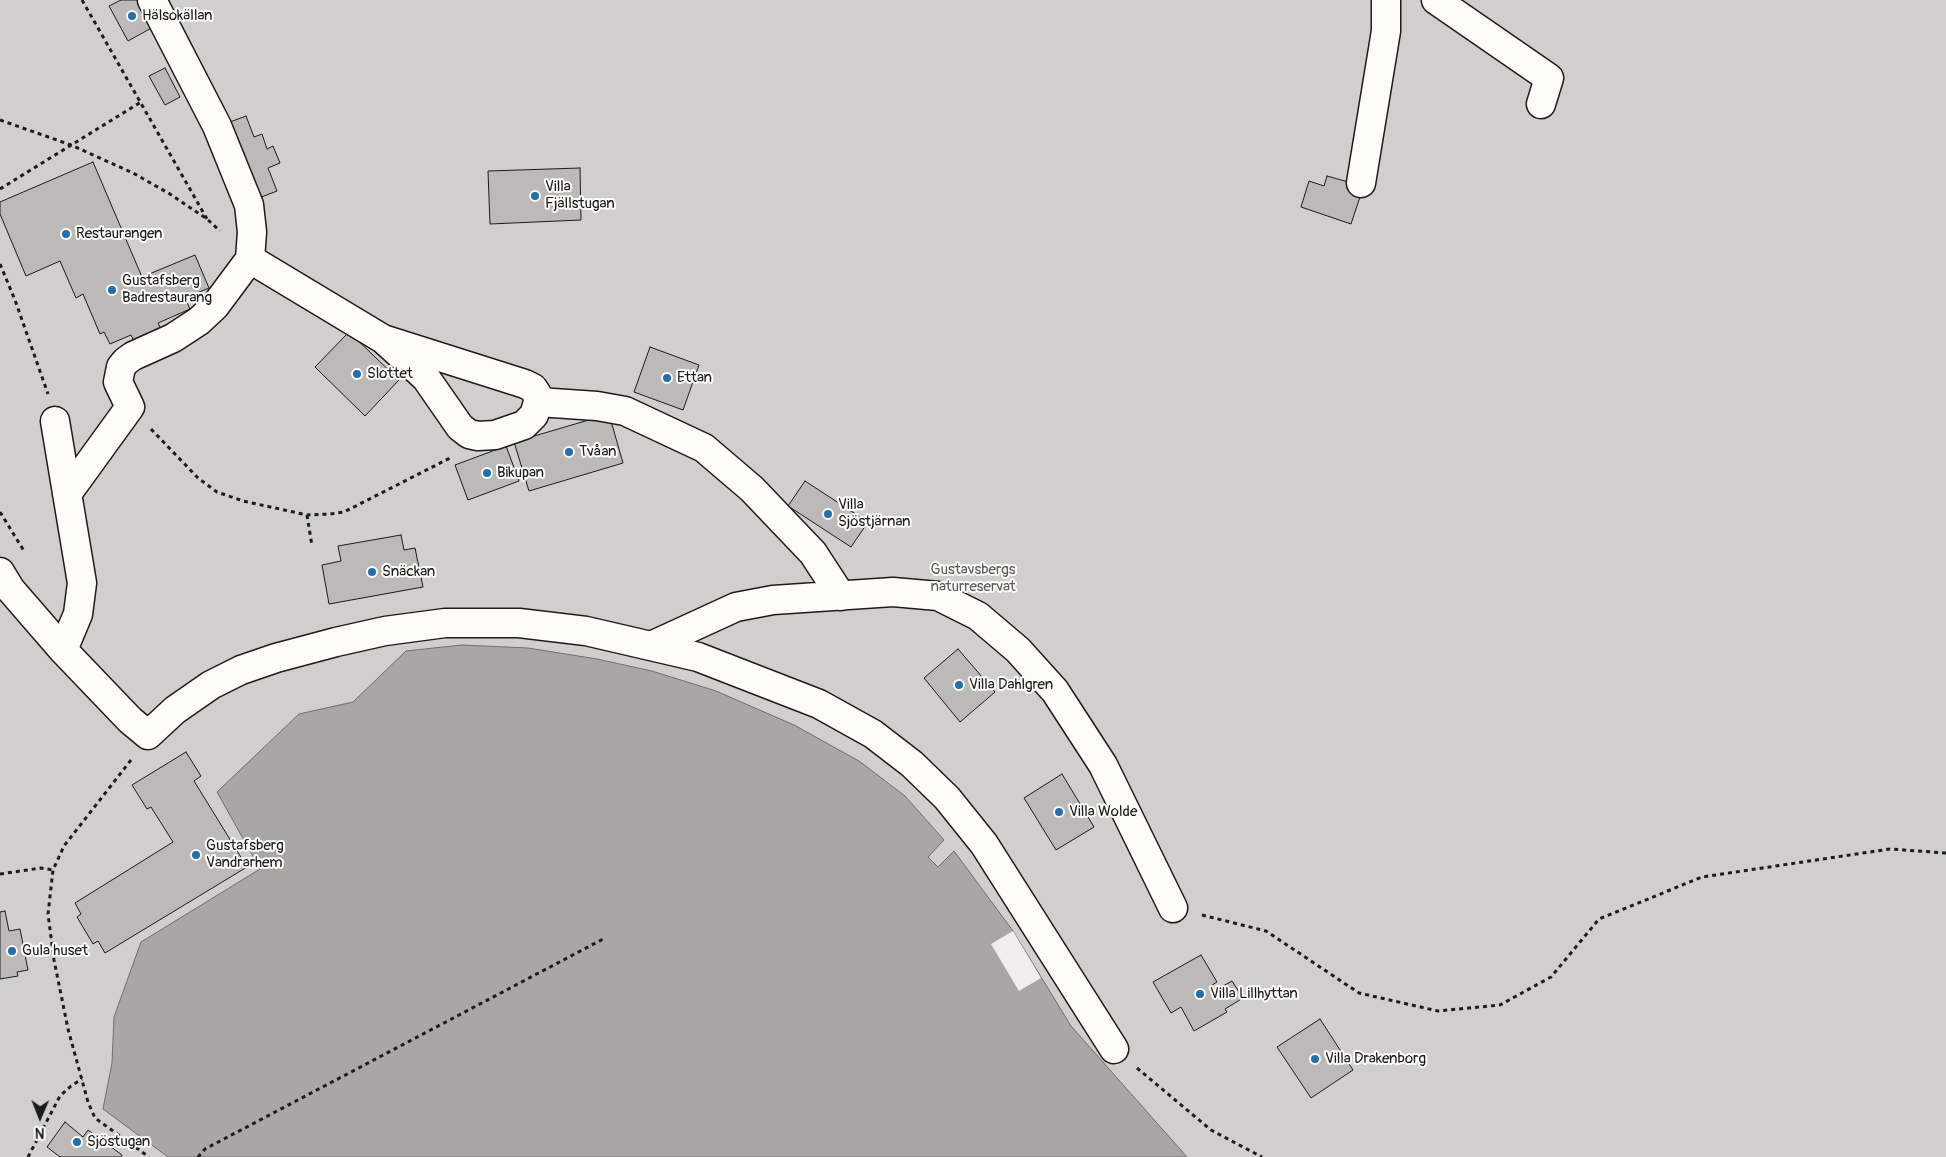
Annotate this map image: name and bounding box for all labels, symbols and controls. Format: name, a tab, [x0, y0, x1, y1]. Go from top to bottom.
place label: Hälsokällan	[142, 7, 213, 25]
marker: Hälsokällan	[126, 10, 138, 22]
place label: Villa Fjällstugan	[545, 178, 615, 213]
marker: Villa Fjällstugan	[529, 190, 541, 202]
place label: Restaurangen	[76, 225, 163, 243]
marker: Restaurangen	[60, 228, 72, 240]
place label: Gustafsberg Badrestaurang	[122, 272, 212, 307]
marker: Gustafsberg Badrestaurang	[106, 284, 118, 296]
place label: Slottet	[367, 365, 413, 383]
marker: Slottet	[351, 368, 363, 380]
place label: Ettan	[677, 369, 712, 387]
marker: Ettan	[661, 372, 673, 384]
place label: Tvåan	[579, 443, 616, 461]
marker: Tvåan	[563, 446, 575, 458]
place label: Bikupan	[497, 464, 544, 482]
marker: Bikupan	[481, 467, 493, 479]
place label: Villa Sjöstjärnan	[838, 496, 911, 531]
marker: Villa Sjöstjärnan	[822, 508, 834, 520]
park label: Gustavsbergs naturreservat	[930, 561, 1016, 596]
place label: Snäckan	[382, 563, 435, 581]
marker: Snäckan	[366, 566, 378, 578]
place label: Villa Dahlgren	[969, 676, 1053, 694]
marker: Villa Dahlgren	[953, 679, 965, 691]
place label: Villa Wolde	[1069, 803, 1137, 821]
marker: Villa Wolde	[1053, 806, 1065, 818]
place label: Gustafsberg Vandrarhem	[206, 837, 284, 872]
marker: Gustafsberg Vandrarhem	[190, 849, 202, 861]
place label: Gula huset	[22, 942, 88, 960]
marker: Gula huset	[6, 945, 18, 957]
place label: Villa Lillhyttan	[1210, 985, 1298, 1003]
marker: Villa Lillhyttan	[1194, 988, 1206, 1000]
place label: Villa Drakenborg	[1325, 1050, 1426, 1068]
marker: Villa Drakenborg	[1309, 1053, 1321, 1065]
north arrow	[15, 1092, 65, 1142]
text: N	[35, 1124, 45, 1141]
place label: Sjöstugan	[87, 1133, 150, 1151]
marker: Sjöstugan	[71, 1136, 83, 1148]

